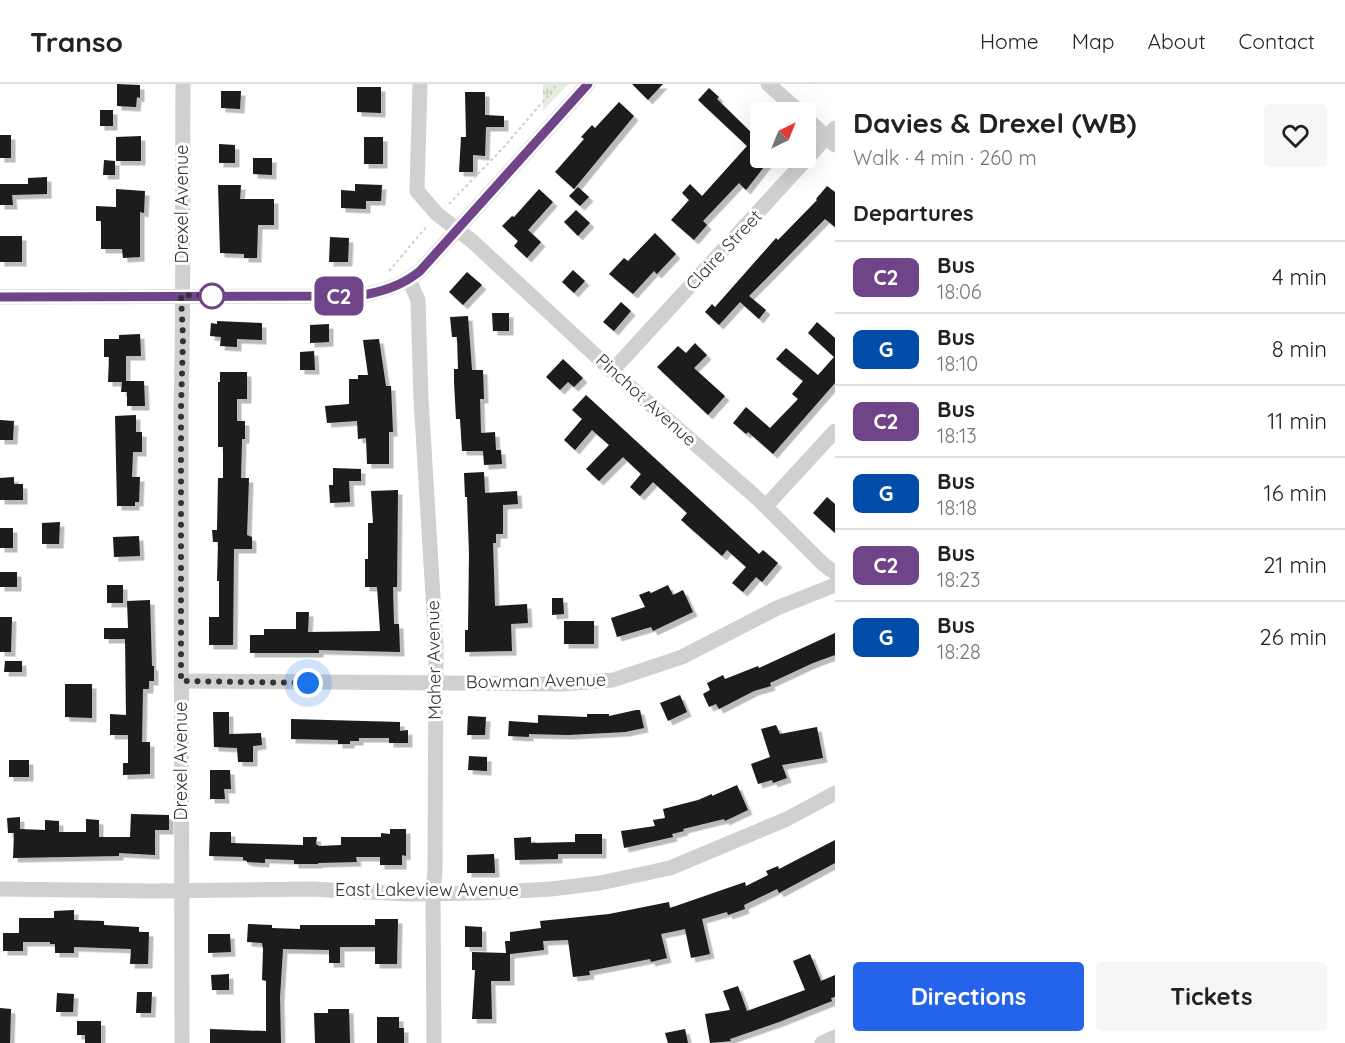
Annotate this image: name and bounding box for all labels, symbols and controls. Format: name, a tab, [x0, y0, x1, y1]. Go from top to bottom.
text: Transo	[30, 24, 123, 59]
text: Home	[980, 28, 1039, 54]
text: Map	[1072, 28, 1115, 54]
text: About	[1148, 28, 1206, 54]
text: Contact	[1239, 28, 1315, 54]
north arrow	[750, 102, 816, 168]
map controls	[750, 102, 816, 168]
button: heart	[1264, 104, 1327, 167]
text: Davies & Drexel (WB)	[853, 105, 1137, 140]
street label: Drexel Avenue	[170, 145, 193, 263]
text: Walk · 4 min · 260 m	[853, 145, 1037, 170]
text: Departures	[853, 199, 974, 227]
street label: Claire Street	[681, 205, 767, 295]
text: Bus	[937, 251, 975, 279]
text: 4 min	[1272, 263, 1327, 291]
text: C2	[873, 264, 899, 290]
line badge: C2	[312, 276, 366, 316]
text: 18:06	[937, 279, 982, 304]
unlabelled marker	[199, 283, 225, 309]
text: C2	[326, 283, 352, 309]
text: Bus	[937, 323, 975, 351]
text: 8 min	[1272, 335, 1327, 363]
text: G	[879, 336, 893, 362]
street label: Pinchot Avenue	[591, 348, 702, 451]
text: 18:10	[937, 351, 978, 376]
text: Bus	[937, 395, 975, 423]
text: 11 min	[1267, 407, 1327, 435]
text: C2	[873, 408, 899, 434]
text: 18:13	[937, 423, 977, 448]
text: Bus	[937, 467, 975, 495]
text: 16 min	[1264, 479, 1327, 507]
text: G	[879, 480, 893, 506]
text: 18:18	[937, 495, 977, 520]
text: Bus	[937, 539, 975, 567]
text: 21 min	[1263, 551, 1327, 579]
text: C2	[873, 552, 899, 578]
text: 18:23	[937, 567, 981, 592]
street label: Maher Avenue	[421, 600, 446, 720]
text: Bus	[937, 611, 975, 639]
text: 26 min	[1259, 623, 1327, 651]
text: G	[879, 624, 893, 650]
text: 18:28	[937, 639, 981, 664]
your location	[293, 668, 323, 698]
street label: Bowman Avenue	[466, 668, 606, 693]
street label: Drexel Avenue	[169, 702, 192, 820]
street label: East Lakeview Avenue	[335, 878, 519, 901]
button: Directions	[853, 962, 1084, 1031]
button: Tickets	[1096, 962, 1327, 1031]

